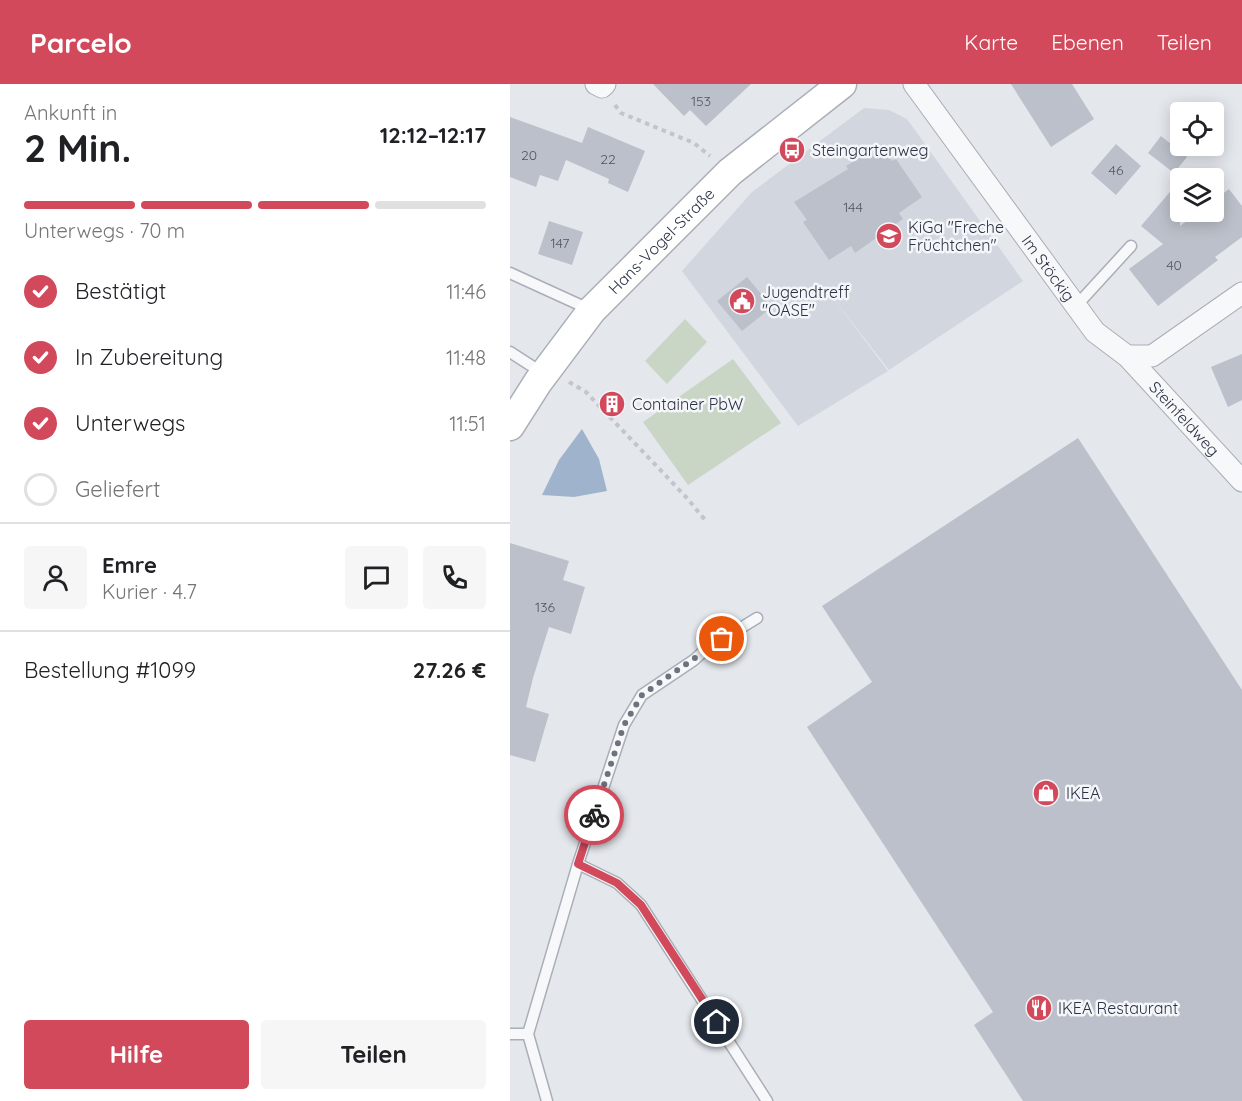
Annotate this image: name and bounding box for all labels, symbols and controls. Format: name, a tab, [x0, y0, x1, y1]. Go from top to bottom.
text: Parcelo	[30, 25, 132, 60]
text: Karte	[964, 29, 1018, 55]
text: Ebenen	[1051, 29, 1124, 55]
text: Teilen	[1157, 29, 1212, 55]
house number: 153	[691, 92, 711, 110]
text: Ankunft in	[24, 100, 117, 125]
map controls	[1170, 102, 1224, 222]
button: locate	[1170, 102, 1224, 156]
text: 12:12–12:17	[380, 121, 486, 149]
text: 2 Min.	[24, 123, 131, 172]
bus stop icon: Steingartenweg	[777, 135, 807, 165]
place label: Steingartenweg	[812, 140, 928, 160]
house number: 20	[521, 146, 537, 164]
house number: 22	[600, 150, 616, 168]
house number: 46	[1109, 161, 1124, 179]
button: layers	[1170, 168, 1224, 222]
street label: Hans-Vogel-Straße	[604, 184, 718, 298]
house number: 144	[843, 198, 863, 216]
place label: KiGa "Freche Früchtchen"	[908, 217, 1004, 255]
text: Unterwegs · 70 m	[24, 218, 185, 243]
school or university icon: KiGa "Freche Früchtchen"	[874, 221, 904, 251]
street label: Im Stöckig	[1018, 231, 1079, 305]
house number: 147	[550, 234, 570, 252]
house number: 40	[1166, 256, 1182, 274]
icon: check	[24, 275, 57, 308]
text: Bestätigt	[75, 277, 166, 305]
text: 11:46	[446, 279, 486, 304]
place label: Jugendtreff "OASE"	[762, 282, 850, 320]
public building icon: Jugendtreff "OASE"	[727, 286, 757, 316]
icon: check	[24, 341, 57, 374]
text: In Zubereitung	[75, 343, 223, 371]
text: 11:48	[446, 345, 486, 370]
street label: Steinfeldweg	[1145, 377, 1224, 460]
building icon: Container PbW	[597, 389, 627, 419]
place label: Container PbW	[632, 394, 743, 414]
icon: check	[24, 407, 57, 440]
text: Unterwegs	[75, 409, 185, 437]
text: 11:51	[449, 411, 486, 436]
text: Geliefert	[75, 475, 160, 503]
button: person	[24, 546, 87, 609]
button: chat	[345, 546, 408, 609]
button: phone	[423, 546, 486, 609]
text: Emre	[102, 551, 157, 579]
text: Kurier · 4.7	[102, 579, 197, 604]
house number: 136	[535, 598, 555, 616]
pin	[696, 613, 747, 664]
icon: bag	[705, 622, 738, 655]
text: Bestellung #1099	[24, 656, 196, 684]
text: 27.26 €	[413, 656, 486, 684]
shop icon: IKEA	[1031, 778, 1061, 808]
place label: IKEA	[1066, 783, 1100, 803]
courier	[564, 785, 624, 845]
icon: bike	[578, 799, 611, 832]
restaurant icon: IKEA Restaurant	[1024, 993, 1054, 1023]
pin	[691, 996, 742, 1047]
place label: IKEA Restaurant	[1058, 998, 1178, 1018]
icon: home	[700, 1005, 733, 1038]
button: Hilfe	[24, 1020, 249, 1089]
button: Teilen	[261, 1020, 486, 1089]

